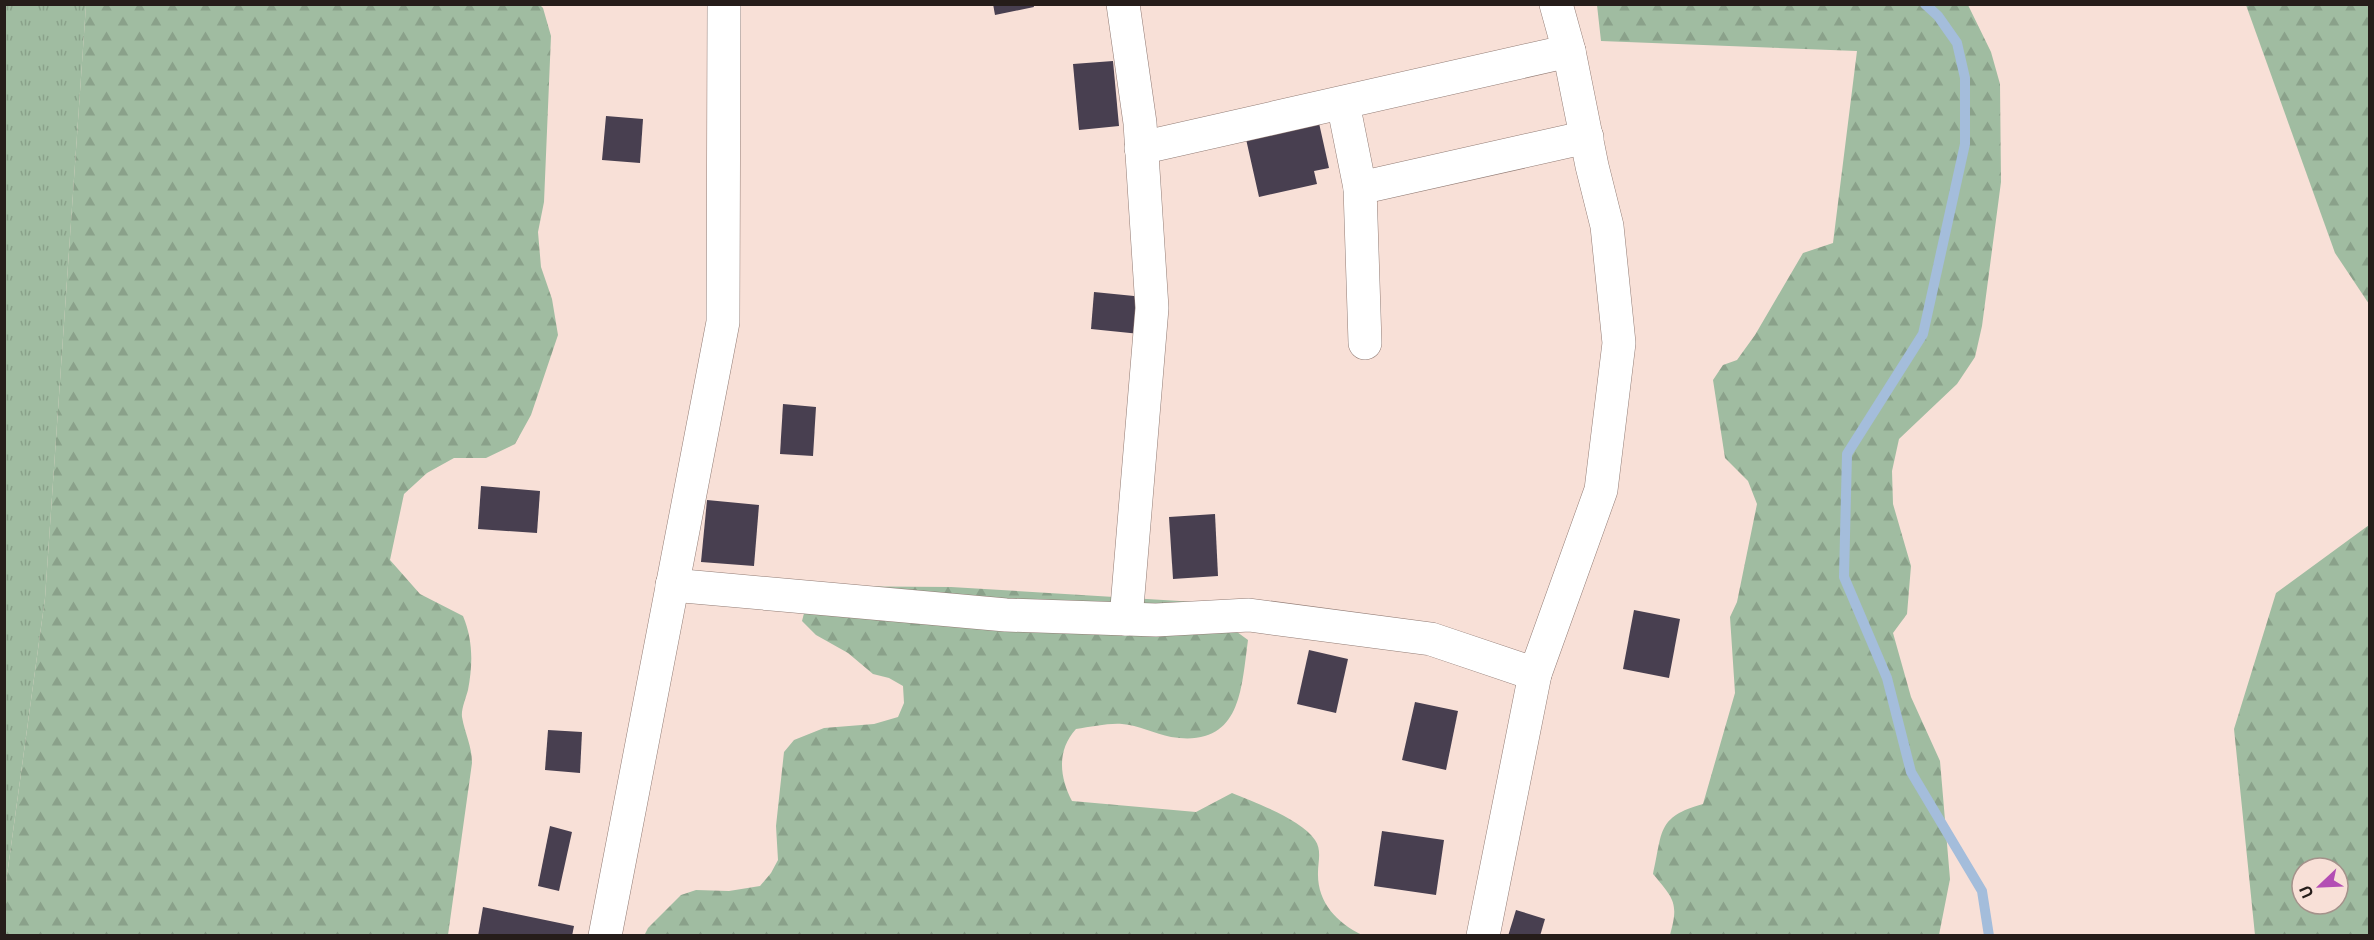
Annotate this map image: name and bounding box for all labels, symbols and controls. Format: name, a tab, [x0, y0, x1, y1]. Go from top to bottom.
north arrow	[2290, 856, 2350, 916]
text: U	[2295, 883, 2318, 901]

